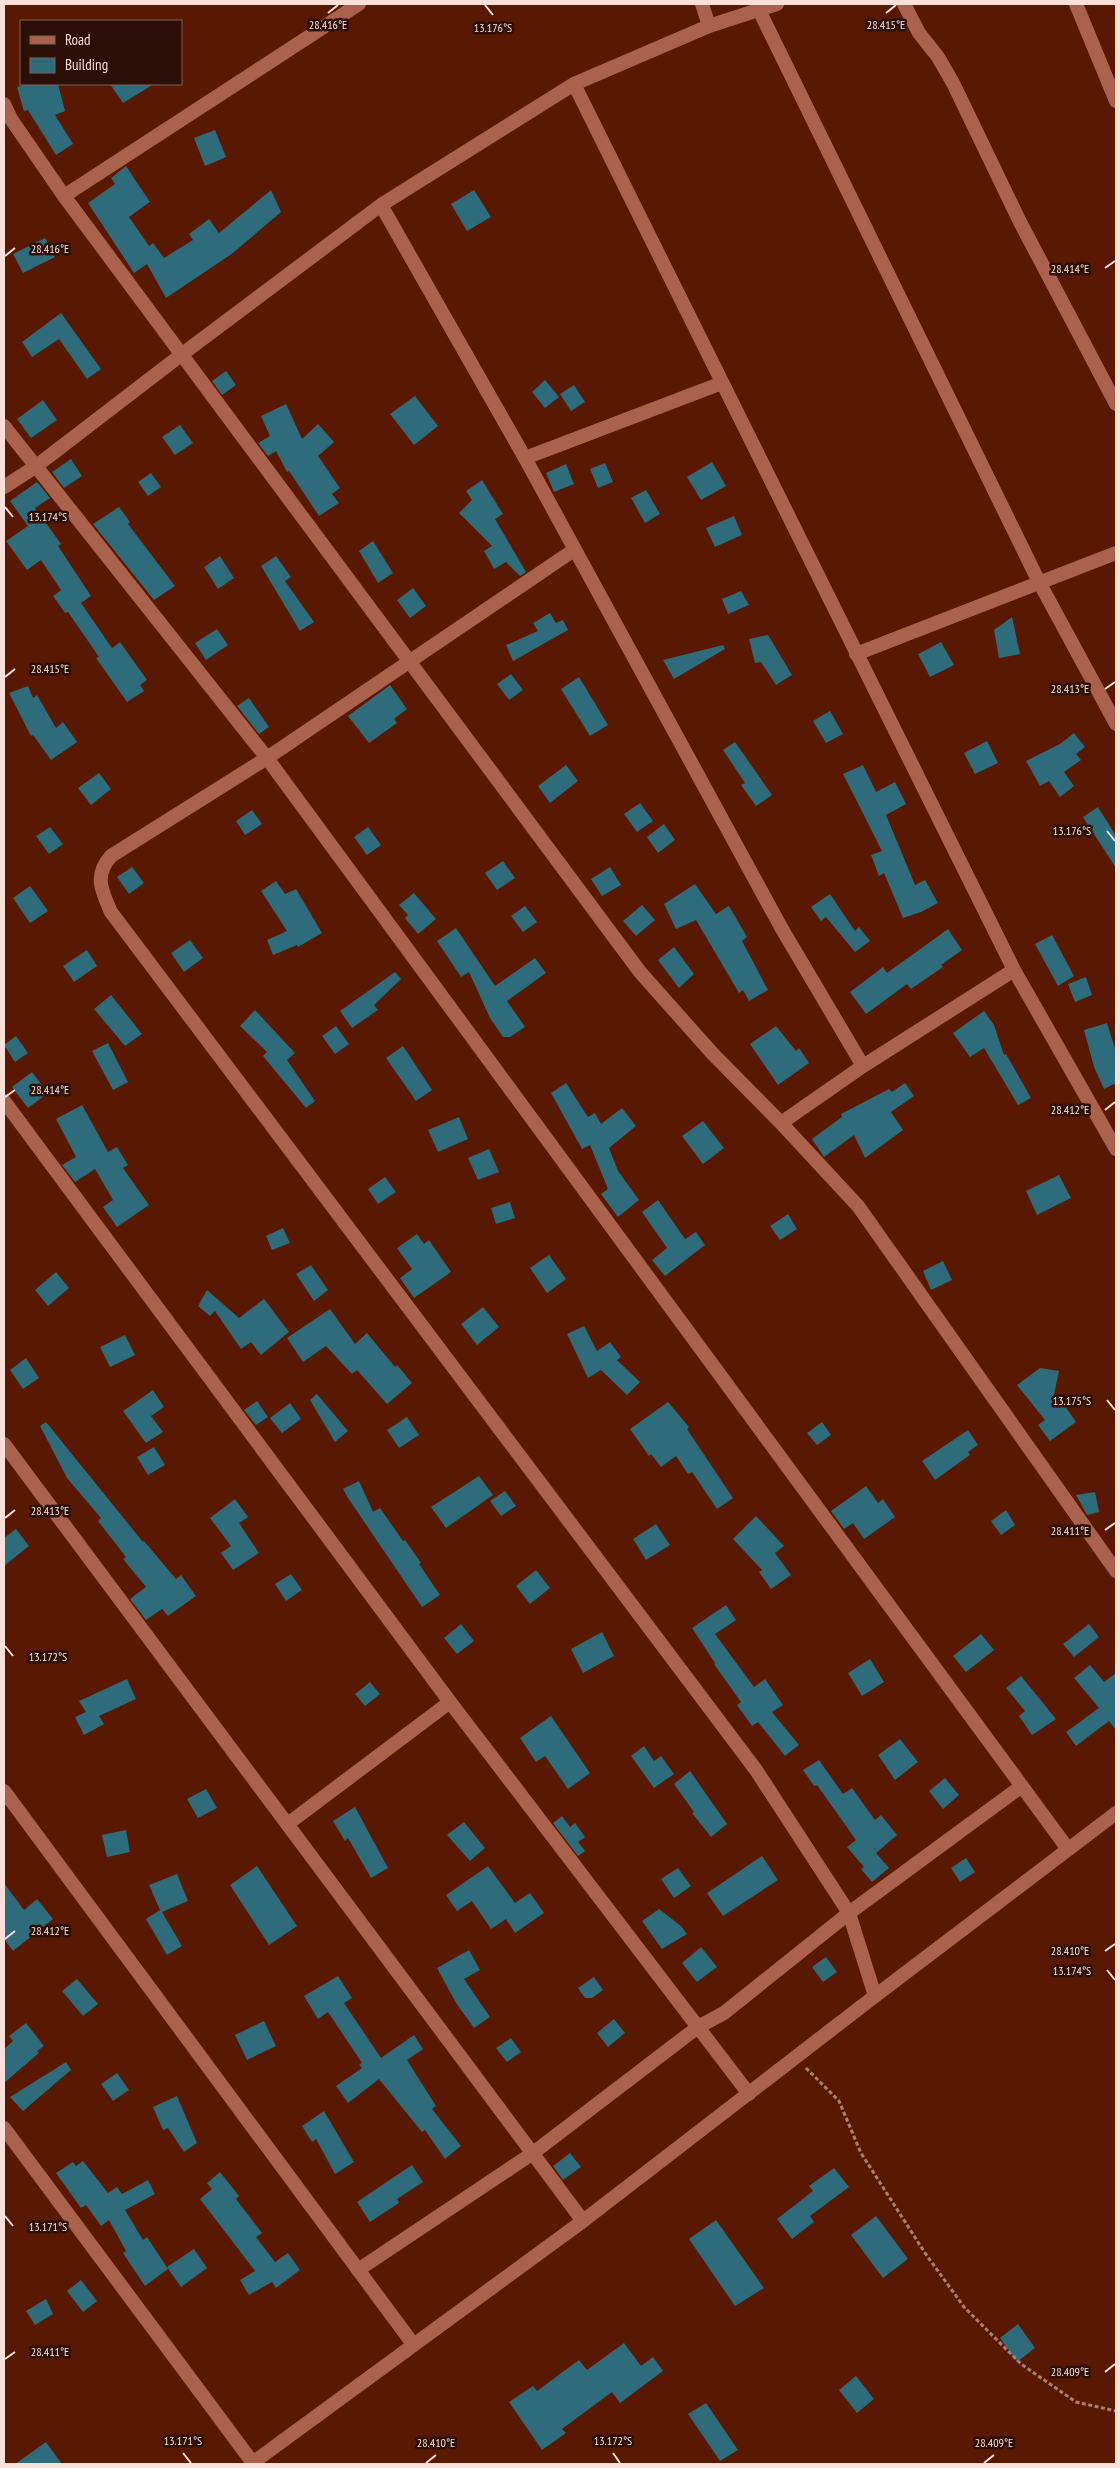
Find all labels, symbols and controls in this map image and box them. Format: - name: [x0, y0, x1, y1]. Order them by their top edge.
- text: 28.416°E: [309, 17, 347, 32]
- text: 28.415°E: [867, 17, 905, 32]
- legend: [20, 20, 182, 85]
- text: 13.176°S: [474, 20, 512, 35]
- text: Road: [65, 30, 91, 49]
- text: Building: [65, 55, 108, 74]
- text: 28.416°E: [31, 241, 69, 256]
- text: 28.414°E: [1051, 261, 1089, 276]
- text: 13.174°S: [29, 509, 67, 524]
- text: 28.415°E: [31, 661, 69, 676]
- text: 28.413°E: [1051, 681, 1089, 696]
- text: 13.176°S: [1053, 823, 1091, 838]
- text: 28.414°E: [31, 1082, 69, 1097]
- text: 28.412°E: [1051, 1102, 1089, 1117]
- text: 13.175°S: [1053, 1393, 1091, 1408]
- text: 28.413°E: [31, 1503, 69, 1518]
- text: 28.411°E: [1051, 1523, 1089, 1538]
- text: 13.172°S: [29, 1649, 67, 1664]
- text: 28.412°E: [31, 1923, 69, 1938]
- text: 28.410°E: [1051, 1943, 1089, 1958]
- text: 13.174°S: [1053, 1963, 1091, 1978]
- text: 13.171°S: [29, 2219, 67, 2234]
- text: 28.411°E: [31, 2344, 69, 2359]
- text: 28.409°E: [1051, 2364, 1089, 2379]
- text: 13.171°S: [164, 2433, 202, 2448]
- text: 13.172°S: [594, 2433, 632, 2448]
- text: 28.410°E: [417, 2435, 455, 2450]
- text: 28.409°E: [975, 2435, 1013, 2450]

